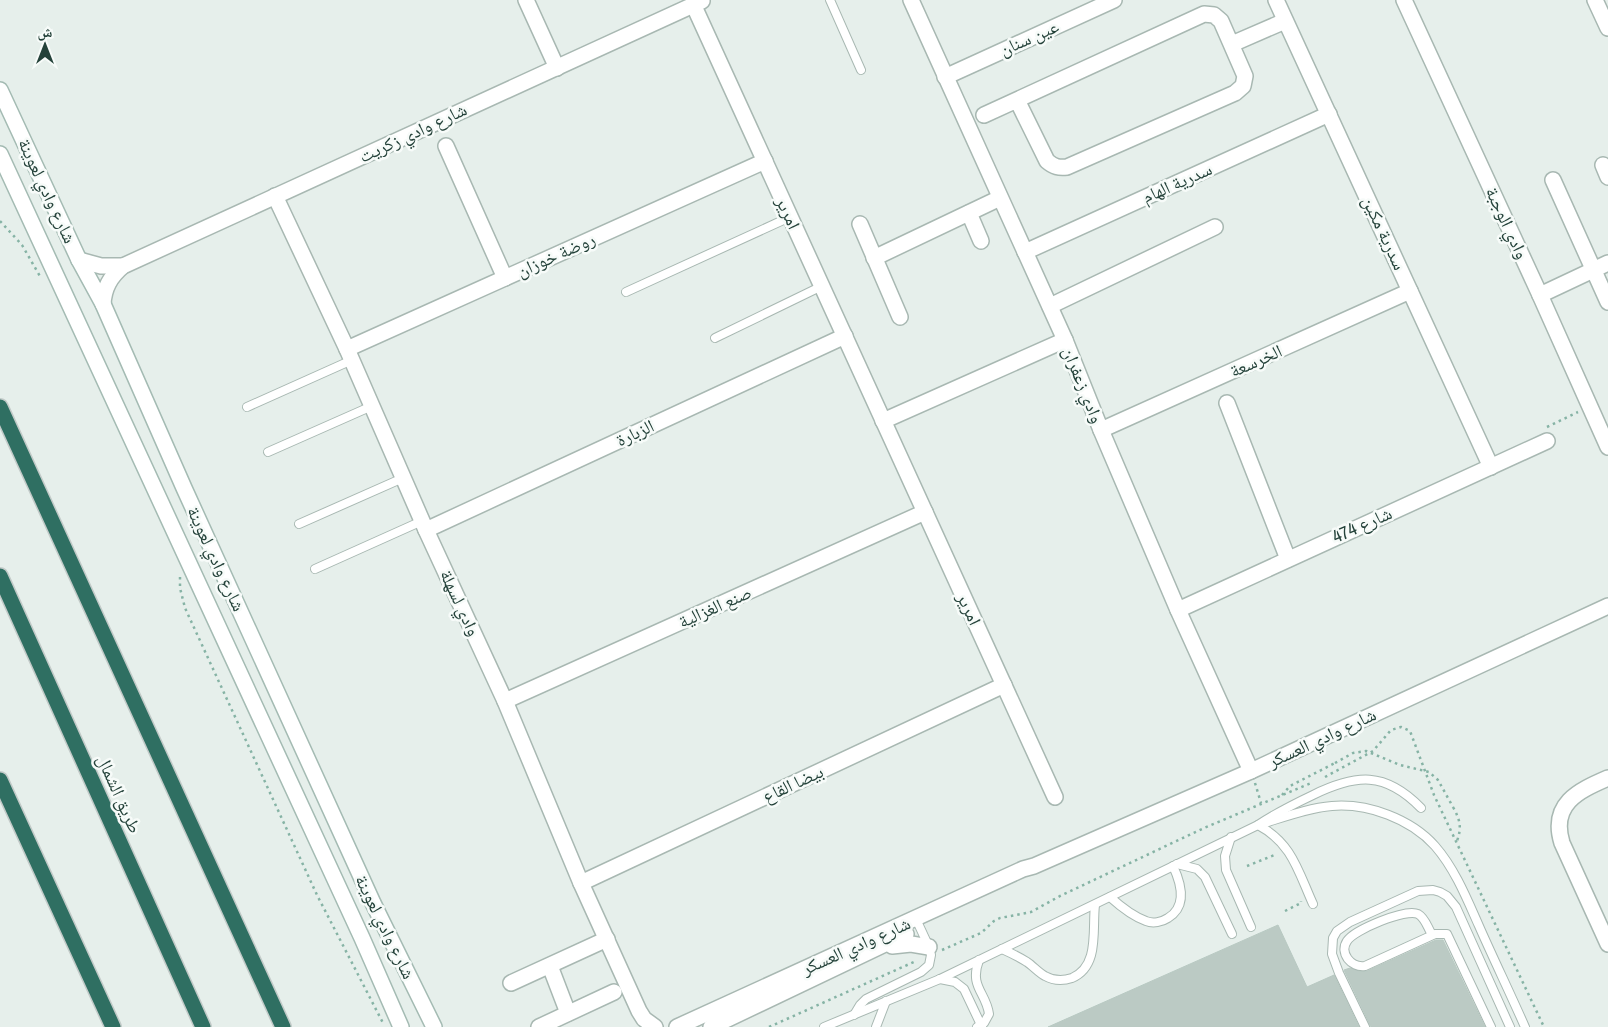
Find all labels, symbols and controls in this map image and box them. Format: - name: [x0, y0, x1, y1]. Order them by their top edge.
- street label: عين سنان: [995, 13, 1062, 62]
- north arrow: [20, 20, 70, 70]
- text: ش: [38, 23, 53, 41]
- street label: شارع وادي زكريت: [355, 97, 472, 171]
- street label: شارع وادي لعوينة: [10, 134, 83, 248]
- street label: سدرية الهام: [1138, 156, 1216, 209]
- street label: وادي الوجبة: [1478, 183, 1535, 264]
- street label: امرير: [770, 192, 807, 233]
- street label: سدرية مكين: [1356, 192, 1413, 274]
- street label: روضة خوزان: [513, 226, 599, 283]
- street label: الخرسعة: [1226, 338, 1286, 383]
- street label: وادي زعفران: [1054, 343, 1110, 428]
- street label: الزبارة: [612, 413, 658, 452]
- street label: شارع 474: [1328, 500, 1396, 549]
- street label: شارع وادي لعوينة: [179, 502, 252, 616]
- street label: وادي لسهلة: [432, 566, 487, 641]
- street label: صنع الغزالية: [674, 579, 755, 634]
- street label: امرير: [951, 588, 988, 629]
- street label: شارع وادي العسكر: [1263, 702, 1381, 776]
- street label: طريق الشمال: [91, 750, 148, 837]
- street label: بيضا القاع: [758, 759, 827, 809]
- street label: شارع وادي لعوينة: [347, 871, 421, 984]
- street label: شارع وادي العسكر: [796, 910, 915, 983]

